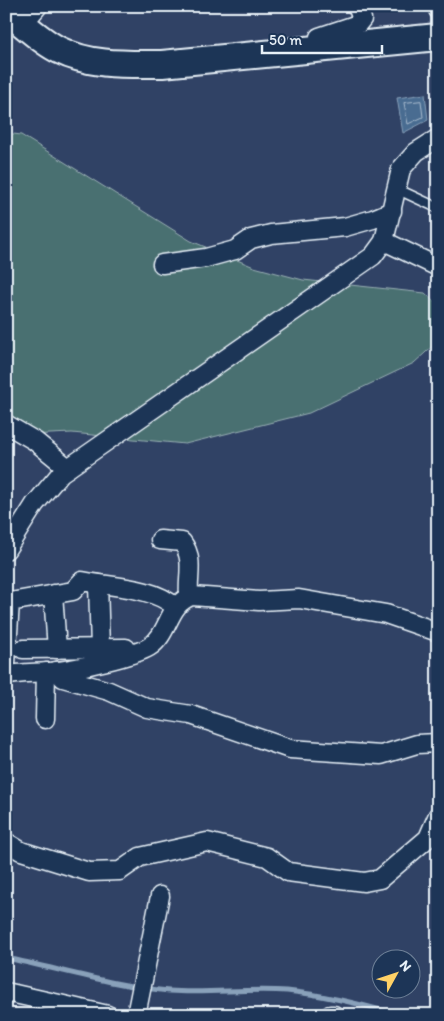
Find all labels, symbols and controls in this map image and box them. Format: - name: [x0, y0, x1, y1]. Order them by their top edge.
- scale bar: [262, 22, 382, 54]
- text: 50 m: [269, 31, 302, 49]
- north arrow: [372, 948, 422, 998]
- text: N: [396, 957, 415, 975]

